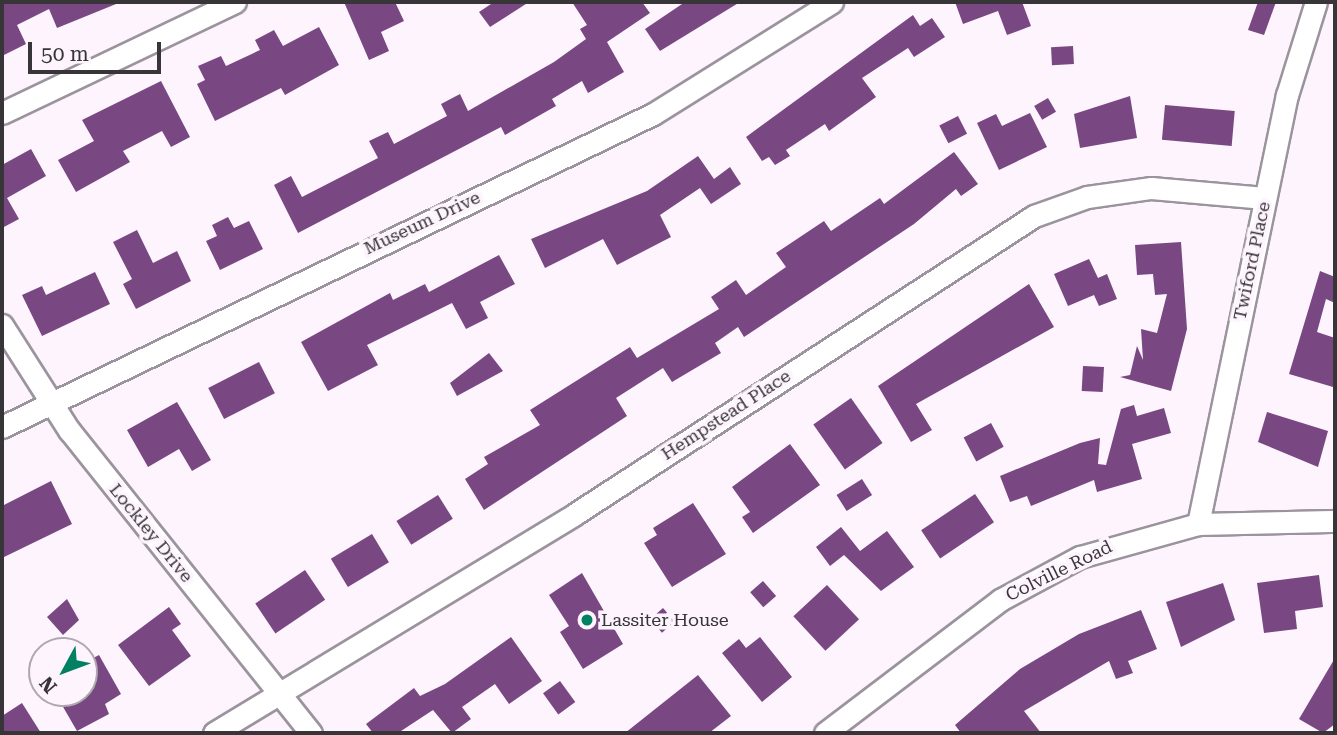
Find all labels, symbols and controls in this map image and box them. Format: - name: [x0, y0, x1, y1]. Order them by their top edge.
- scale bar: [32, 28, 164, 72]
- text: 50 m: [41, 42, 89, 66]
- street label: Museum Drive: [360, 187, 484, 259]
- street label: Twiford Place: [1229, 200, 1275, 322]
- street label: Hempstead Place: [657, 365, 795, 465]
- street label: Lockley Drive: [105, 479, 197, 587]
- street label: Colville Road: [1002, 536, 1116, 606]
- place label: Lassiter House: [601, 609, 729, 631]
- marker: Lassiter House: [579, 612, 595, 628]
- north arrow: [28, 637, 98, 707]
- text: N: [35, 672, 62, 698]

